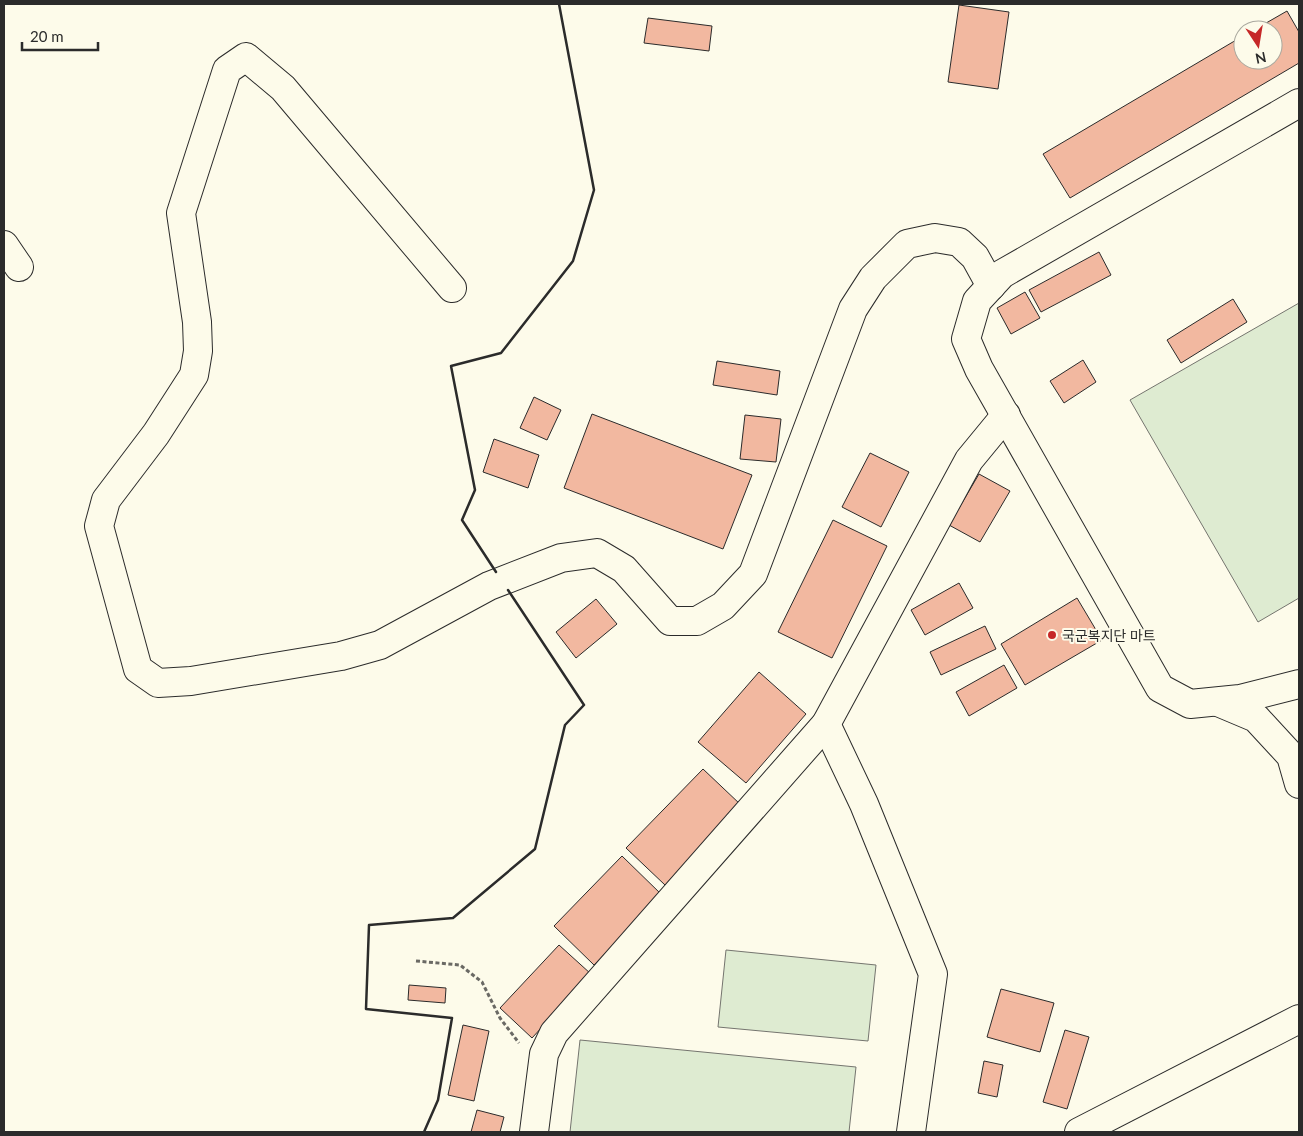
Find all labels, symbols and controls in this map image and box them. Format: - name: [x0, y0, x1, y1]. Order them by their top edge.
- scale bar: [22, 20, 99, 52]
- north arrow: [1233, 20, 1283, 70]
- text: 20 m: [30, 27, 64, 45]
- text: N: [1254, 49, 1268, 68]
- place label: 국군복지단 마트: [1062, 627, 1156, 644]
- marker: 국군복지단 마트: [1046, 629, 1058, 641]

